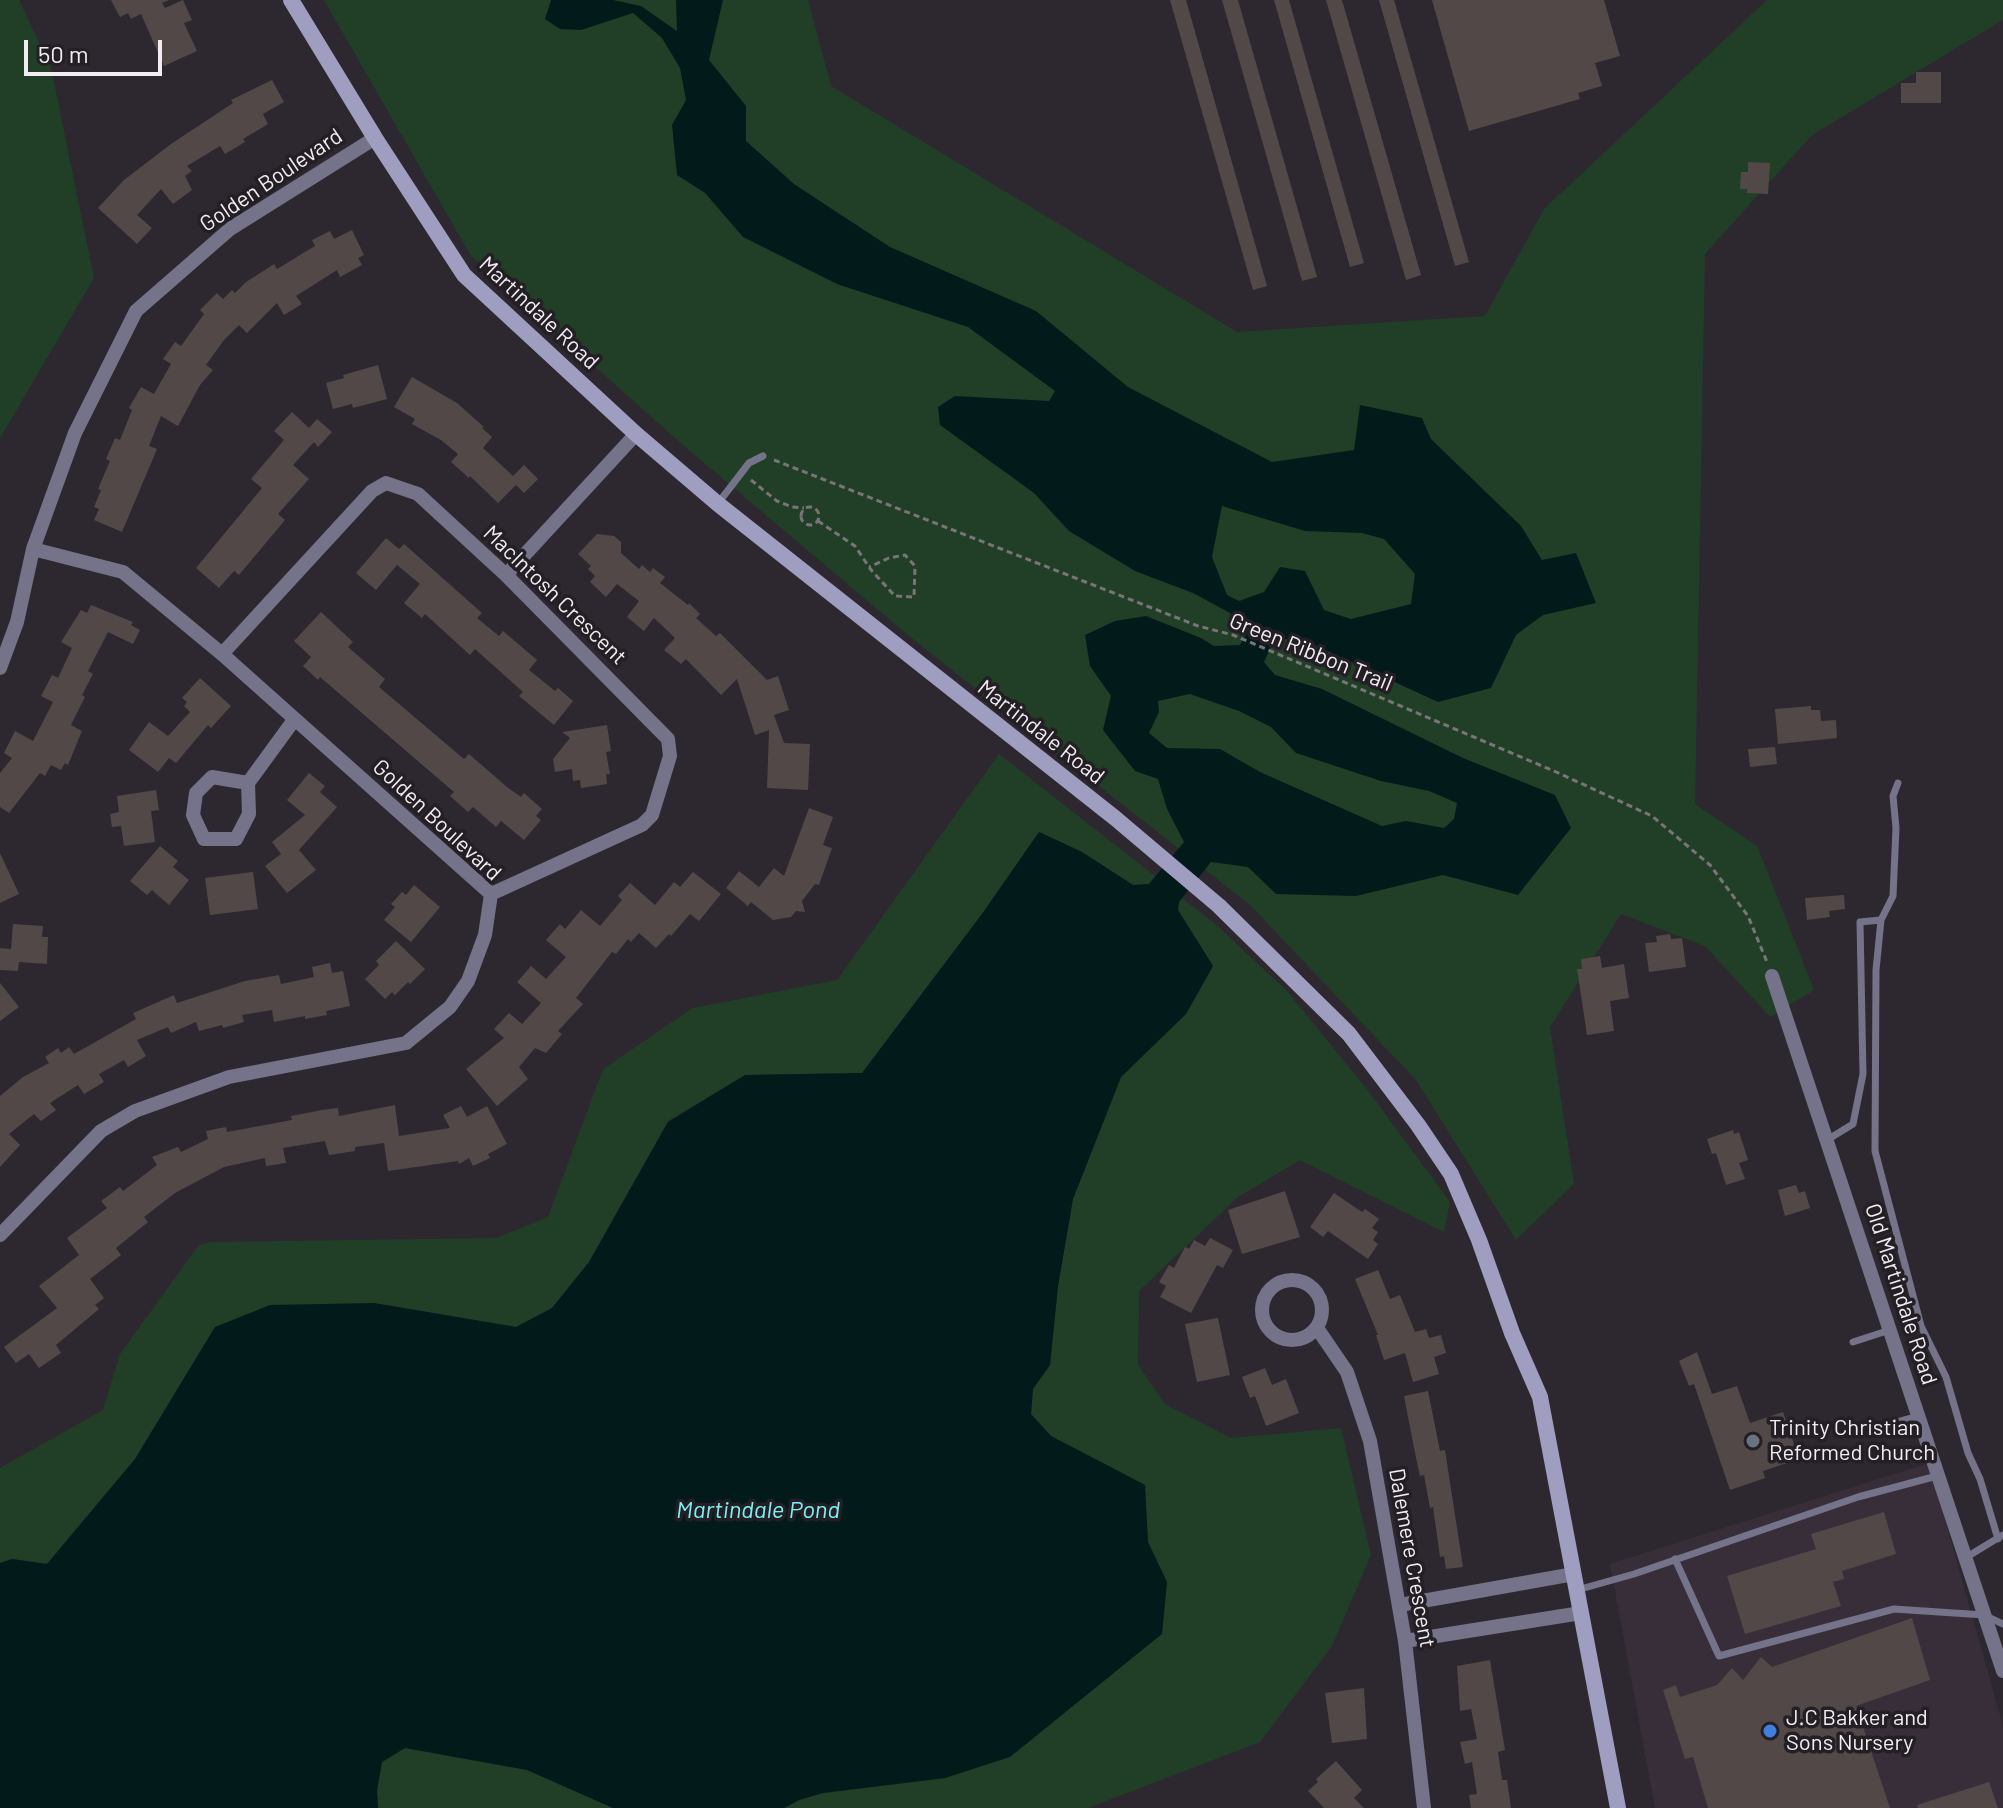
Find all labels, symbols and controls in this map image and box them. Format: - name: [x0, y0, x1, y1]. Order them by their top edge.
- scale bar: [28, 24, 166, 74]
- text: 50 m: [38, 39, 89, 68]
- street label: Golden Boulevard: [195, 123, 347, 237]
- street label: Martindale Road: [474, 251, 604, 375]
- street label: MacIntosh Crescent: [478, 520, 632, 670]
- street label: Green Ribbon Trail: [1226, 607, 1396, 697]
- street label: Martindale Road: [972, 674, 1110, 790]
- street label: Golden Boulevard: [367, 754, 507, 886]
- street label: Old Martindale Road: [1859, 1200, 1943, 1388]
- place label: Trinity Christian Reformed Church: [1769, 1415, 1935, 1466]
- marker: Trinity Christian Reformed Church: [1744, 1432, 1762, 1450]
- street label: Dalemere Crescent: [1383, 1466, 1441, 1650]
- water label: Martindale Pond: [676, 1496, 840, 1524]
- place label: J.C Bakker and Sons Nursery: [1786, 1705, 1928, 1756]
- marker: J.C Bakker and Sons Nursery: [1761, 1722, 1779, 1740]

